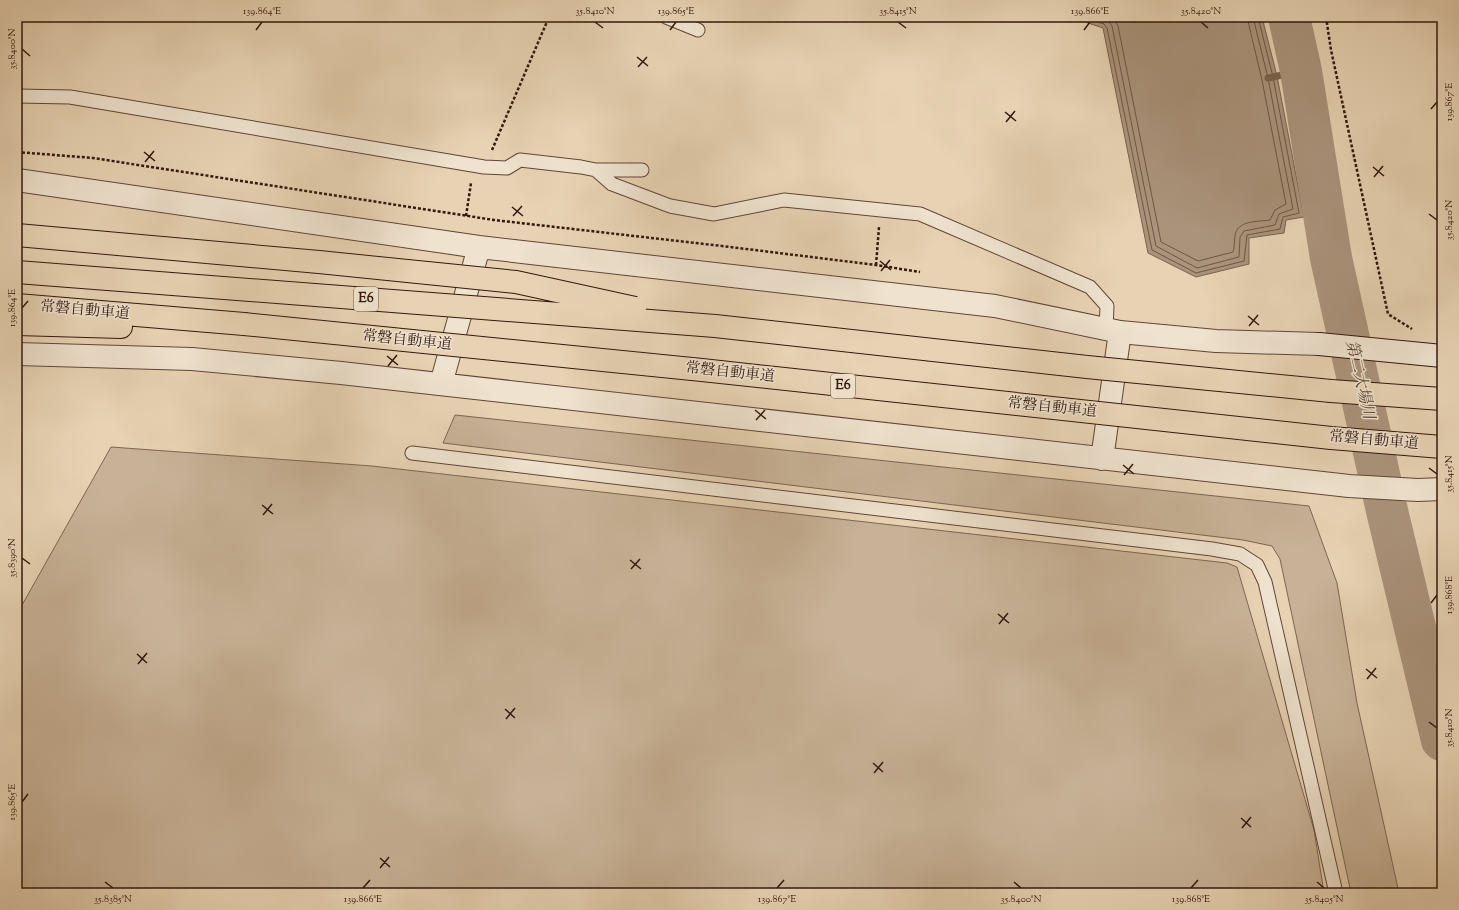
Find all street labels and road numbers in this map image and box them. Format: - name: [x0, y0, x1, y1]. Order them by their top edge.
- road number: E6: [354, 287, 378, 311]
- street label: 常磐自動車道: [39, 297, 131, 325]
- street label: 常磐自動車道: [361, 326, 453, 356]
- street label: 常磐自動車道: [684, 358, 776, 388]
- road number: E6: [831, 374, 855, 398]
- street label: 常磐自動車道: [1006, 393, 1098, 423]
- street label: 常磐自動車道: [1328, 427, 1420, 455]

